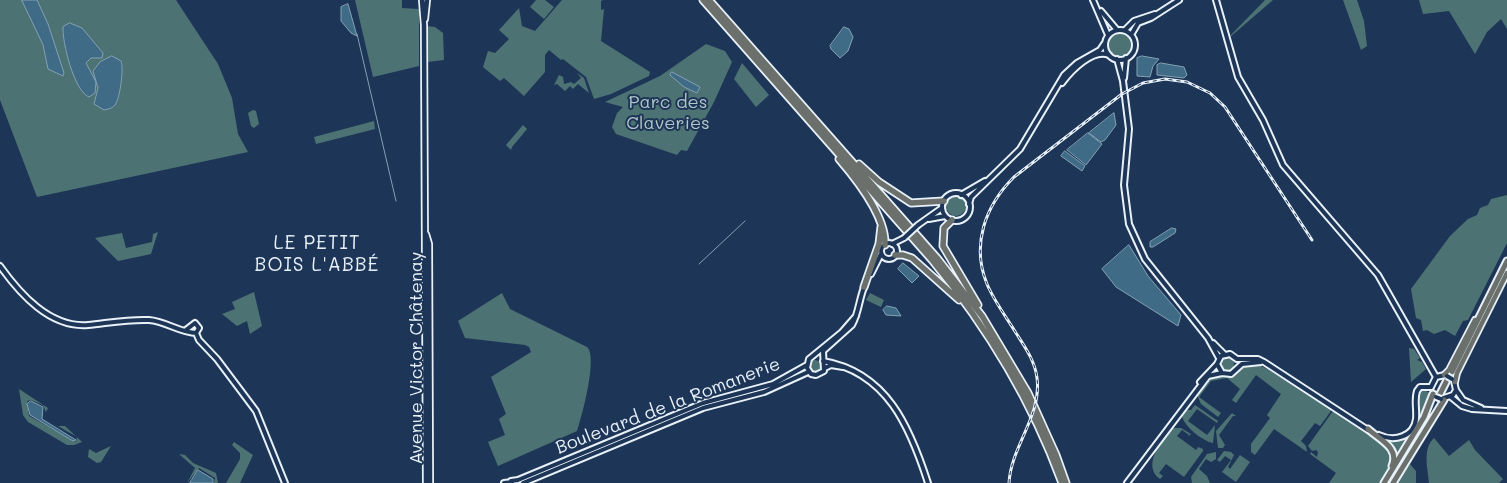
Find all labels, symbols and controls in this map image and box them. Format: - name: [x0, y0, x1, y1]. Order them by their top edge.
- park label: Parc des Claveries: [626, 91, 710, 134]
- district label: LE PETIT BOIS L'ABBÉ: [253, 232, 381, 276]
- street label: Avenue Victor Châtenay: [405, 252, 427, 464]
- street label: Boulevard de la Romanerie: [553, 353, 783, 459]

